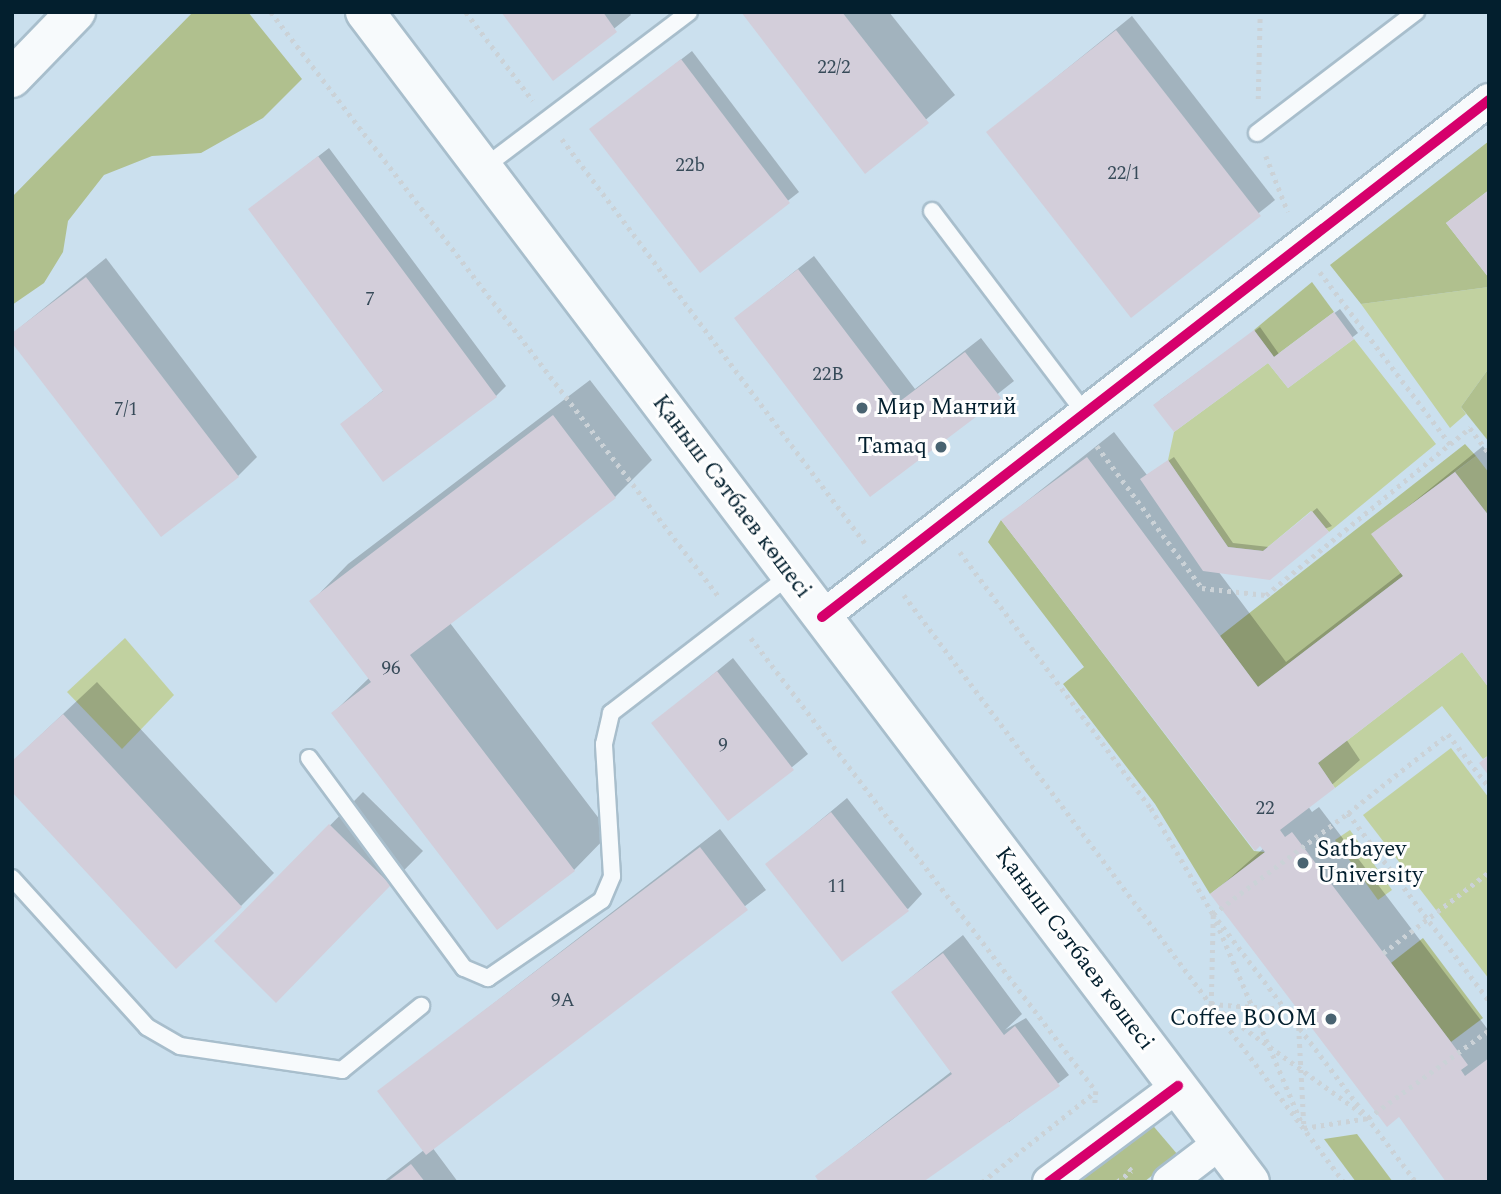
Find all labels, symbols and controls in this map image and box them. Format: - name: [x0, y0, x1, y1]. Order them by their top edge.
- house number: 22/2: [817, 57, 851, 79]
- house number: 22b: [675, 155, 705, 177]
- house number: 22/1: [1107, 163, 1141, 185]
- house number: 7: [365, 289, 375, 311]
- house number: 22В: [812, 364, 844, 386]
- street label: Қаныш Сәтбаев көшесі: [646, 390, 816, 604]
- place label: Мир Мантий: [876, 394, 1017, 422]
- house number: 7/1: [114, 399, 138, 421]
- marker: Мир Мантий: [854, 400, 870, 416]
- place label: Tamaq: [857, 433, 927, 461]
- marker: Tamaq: [933, 439, 949, 455]
- house number: 96: [382, 658, 400, 680]
- house number: 9: [718, 735, 728, 757]
- house number: 22: [1256, 798, 1274, 820]
- place label: Satbayev University: [1317, 836, 1423, 890]
- street label: Қаныш Сәтбаев көшесі: [989, 842, 1159, 1056]
- marker: Satbayev University: [1295, 855, 1311, 871]
- house number: 11: [828, 876, 846, 898]
- house number: 9А: [551, 990, 575, 1012]
- place label: Coffee BOOM: [1170, 1005, 1317, 1033]
- marker: Coffee BOOM: [1323, 1011, 1339, 1027]

